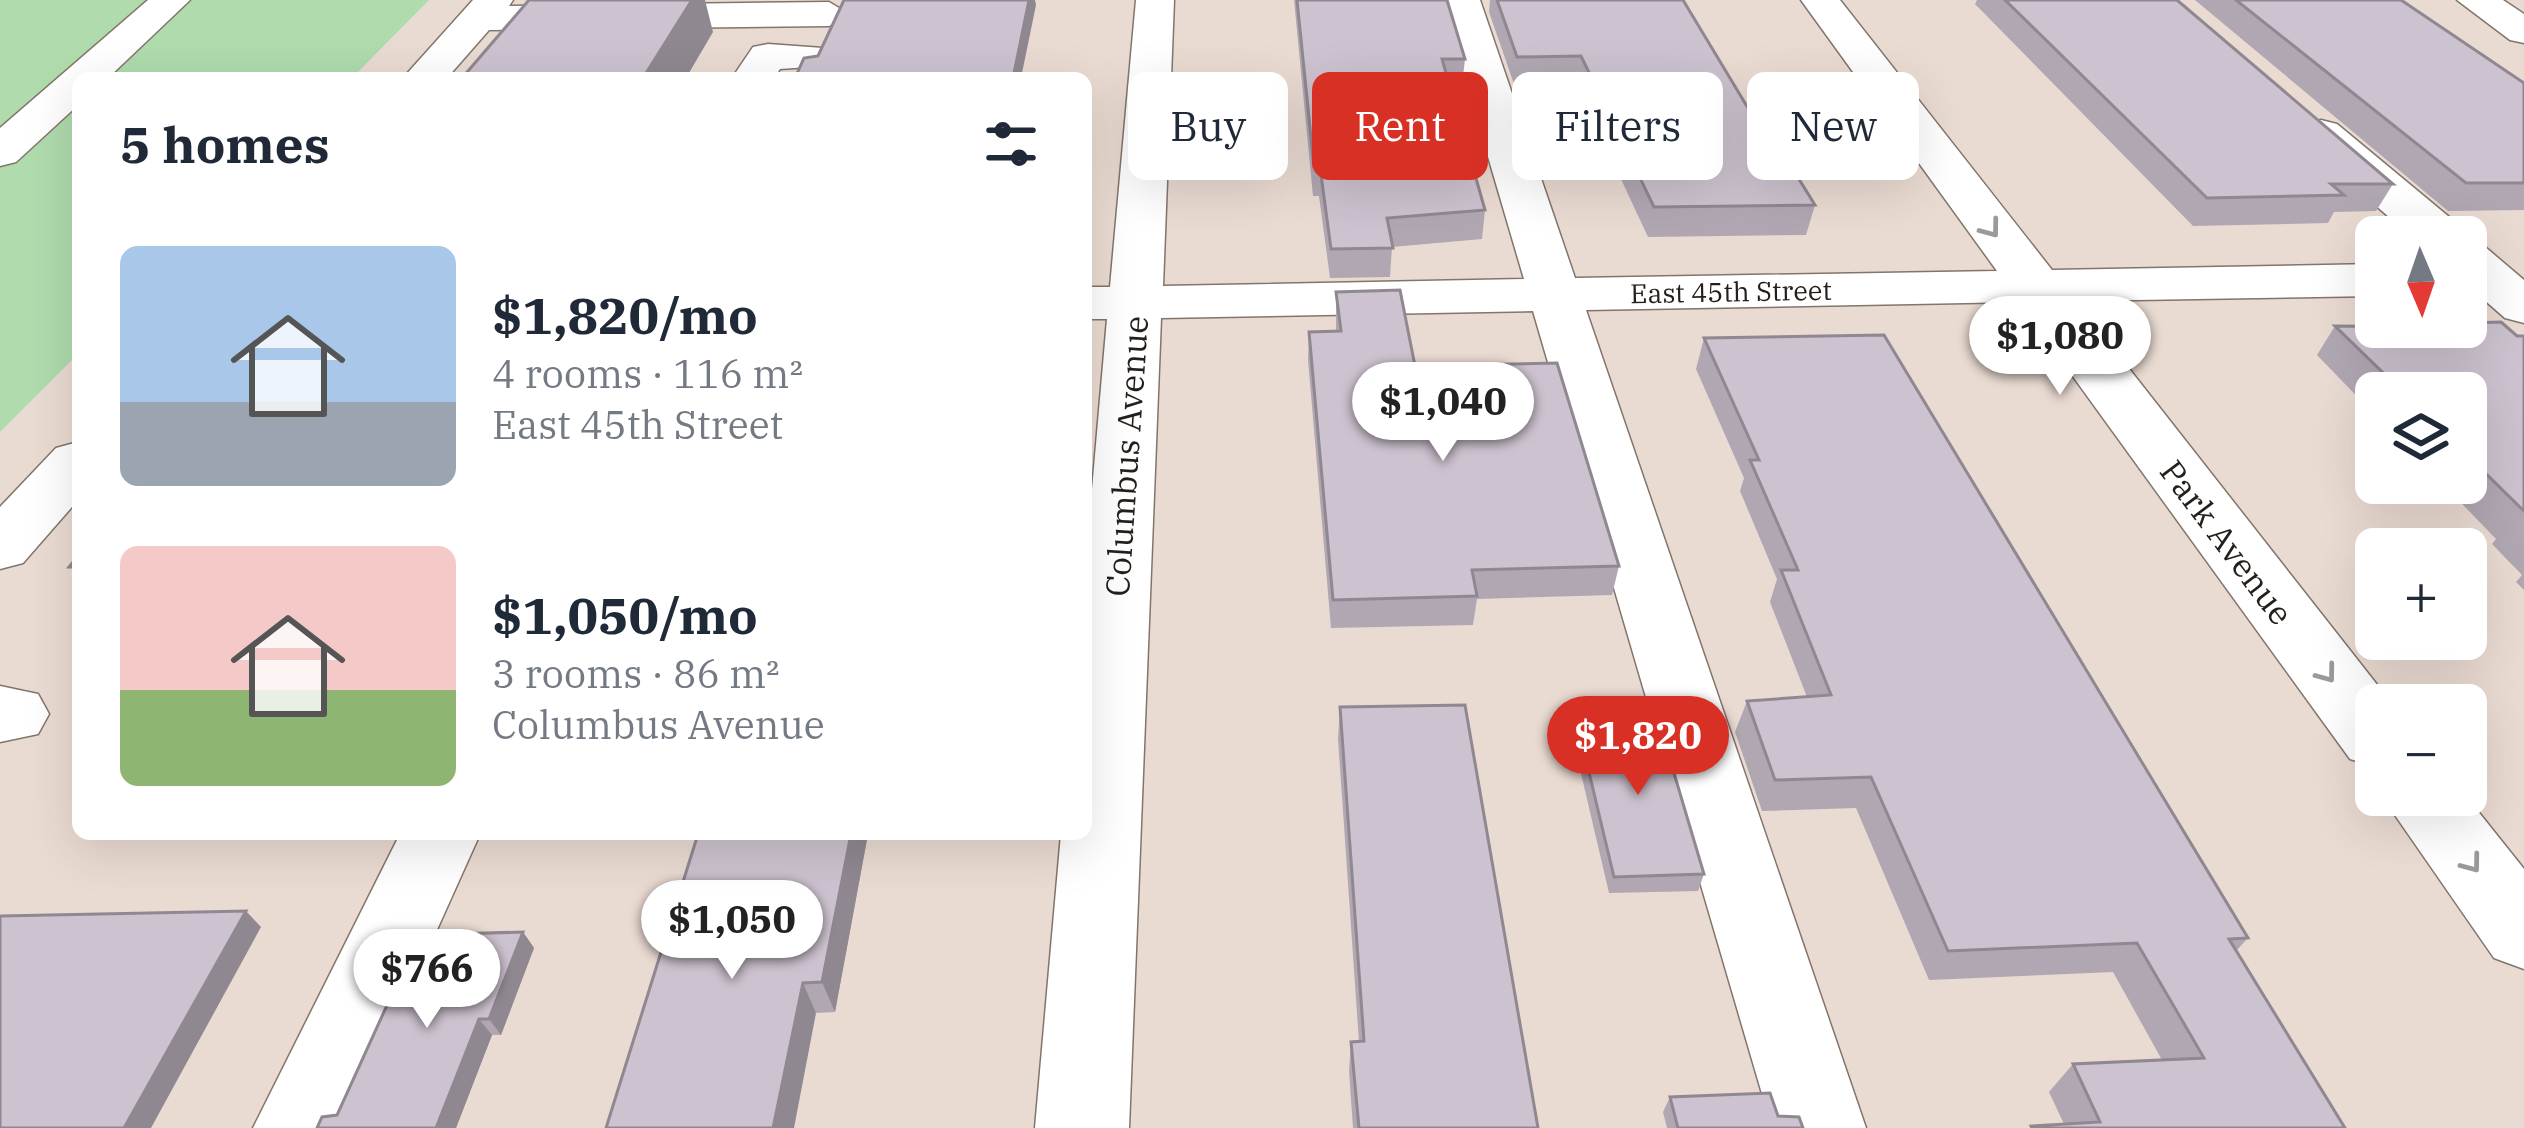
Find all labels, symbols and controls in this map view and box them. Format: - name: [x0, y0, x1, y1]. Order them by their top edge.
- chip: Buy: [1128, 72, 1288, 180]
- chip: Rent: [1312, 72, 1488, 180]
- chip: Filters: [1512, 72, 1723, 180]
- chip: New: [1747, 72, 1919, 180]
- text: 5 homes: [120, 111, 330, 177]
- icon: filters: [978, 111, 1044, 177]
- one-way arrow: [1976, 216, 1998, 237]
- north arrow: [2355, 216, 2487, 348]
- map controls: [2355, 216, 2487, 816]
- street label: East 45th Street: [1630, 272, 1832, 310]
- text: $1,820/mo: [492, 282, 758, 348]
- icon: home: [216, 294, 360, 438]
- pin: $1,080: [1962, 296, 2158, 398]
- text: $1,080: [1996, 309, 2124, 360]
- street label: Columbus Avenue: [1095, 314, 1157, 598]
- text: 4 rooms · 116 m²: [492, 348, 803, 399]
- pin: $1,040: [1345, 362, 1541, 464]
- button: layers: [2355, 372, 2487, 504]
- text: $1,040: [1379, 375, 1507, 426]
- text: East 45th Street: [492, 399, 783, 450]
- street label: Park Avenue: [2151, 451, 2303, 633]
- button: +: [2355, 528, 2487, 660]
- text: $1,050/mo: [492, 582, 758, 648]
- icon: home: [216, 594, 360, 738]
- text: 3 rooms · 86 m²: [492, 648, 780, 699]
- one-way arrow: [2313, 660, 2335, 682]
- button: −: [2355, 684, 2487, 816]
- pin: $1,820: [1540, 696, 1736, 798]
- text: Columbus Avenue: [492, 699, 825, 750]
- text: $1,820: [1574, 709, 1702, 760]
- one-way arrow: [2458, 850, 2479, 872]
- pin: $1,050: [634, 880, 830, 982]
- text: $1,050: [668, 893, 796, 944]
- pin: $766: [356, 929, 498, 1031]
- text: $766: [380, 942, 474, 993]

